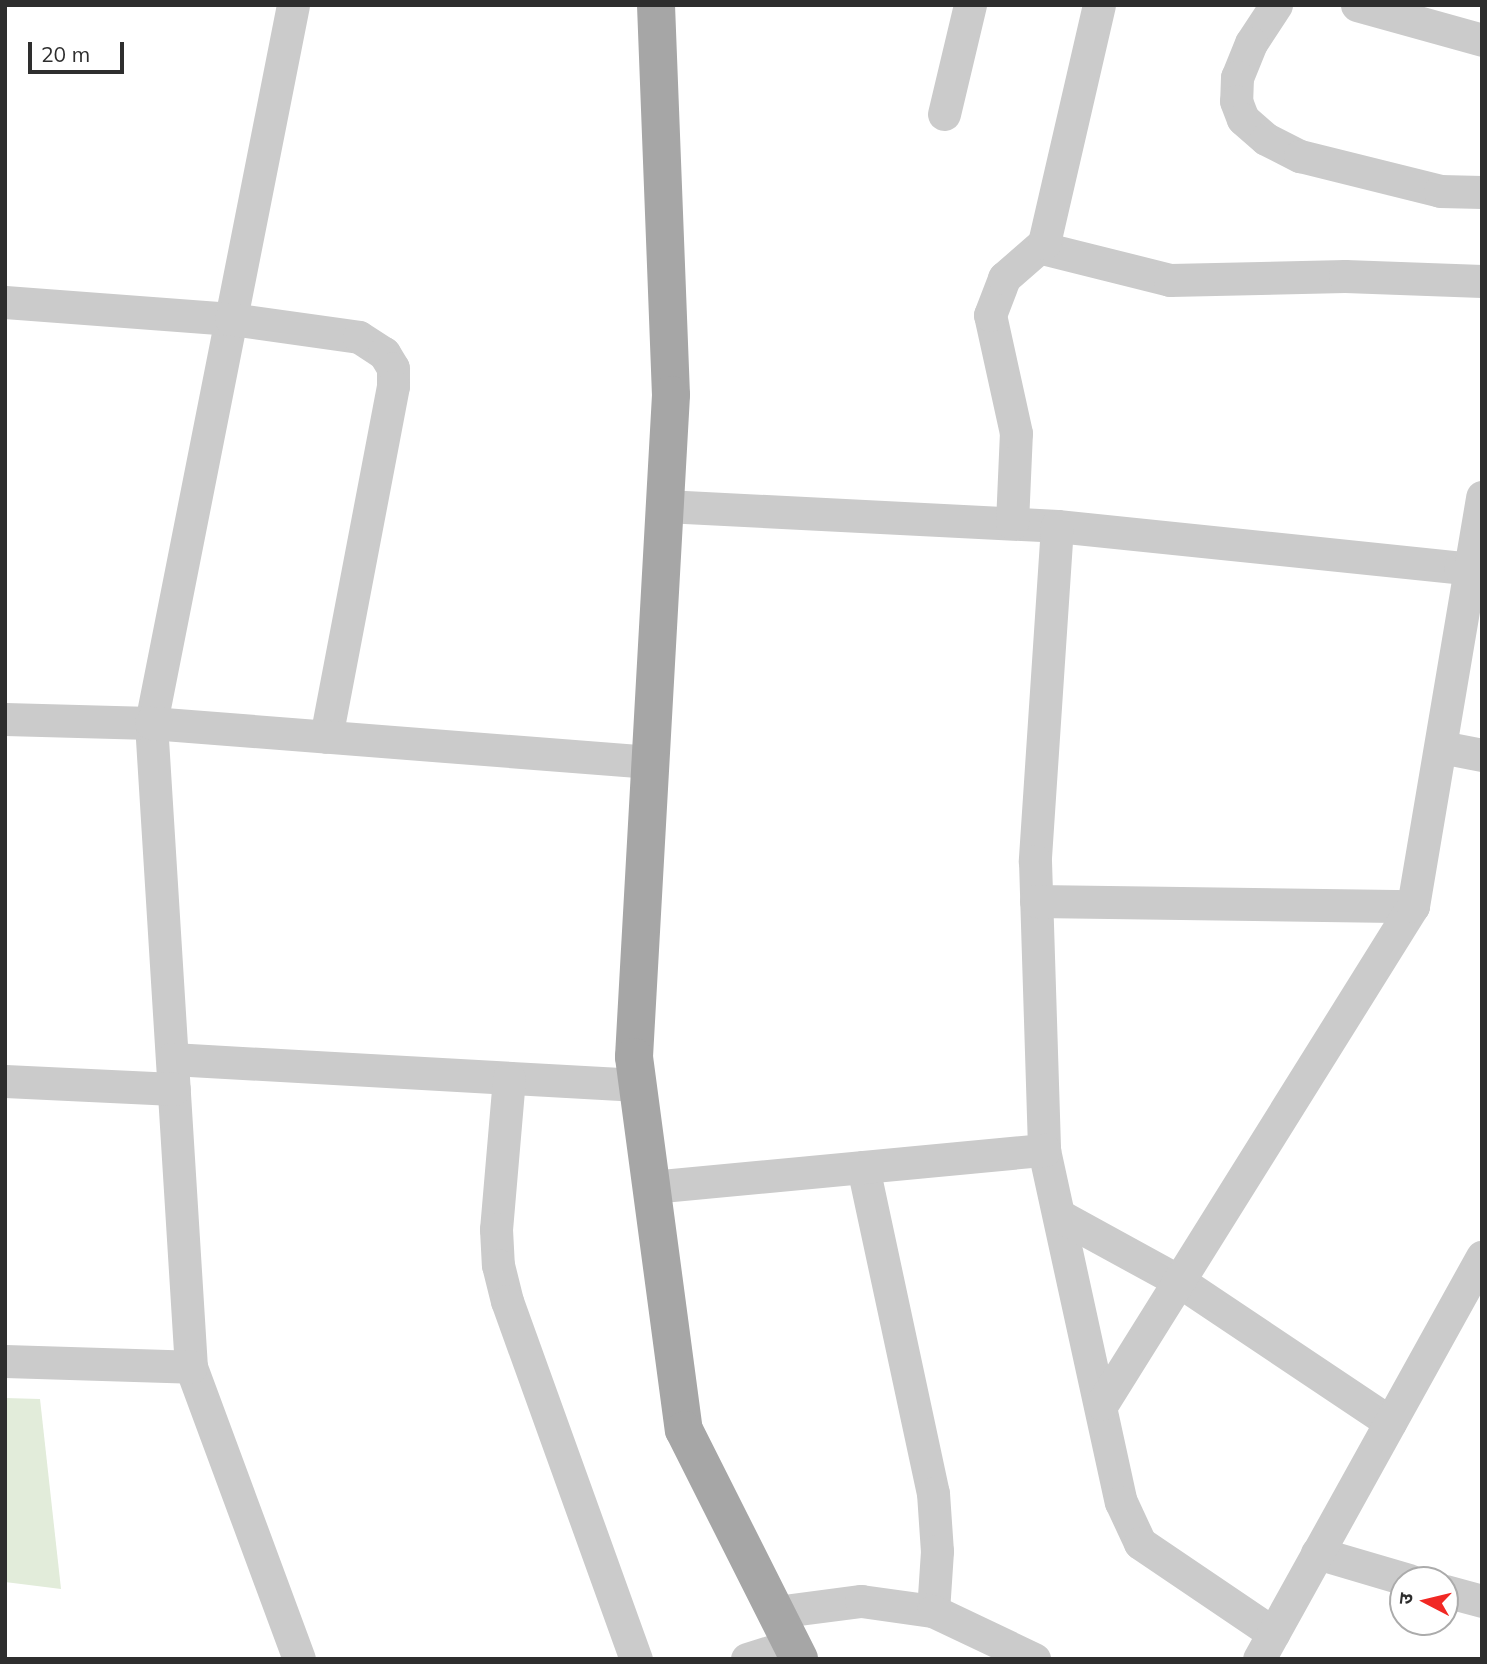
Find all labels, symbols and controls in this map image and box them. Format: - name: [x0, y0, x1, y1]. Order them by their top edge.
- scale bar: [32, 28, 128, 72]
- text: 20 m: [41, 41, 90, 67]
- north arrow: [1389, 1566, 1459, 1636]
- text: उ: [1393, 1592, 1418, 1606]

